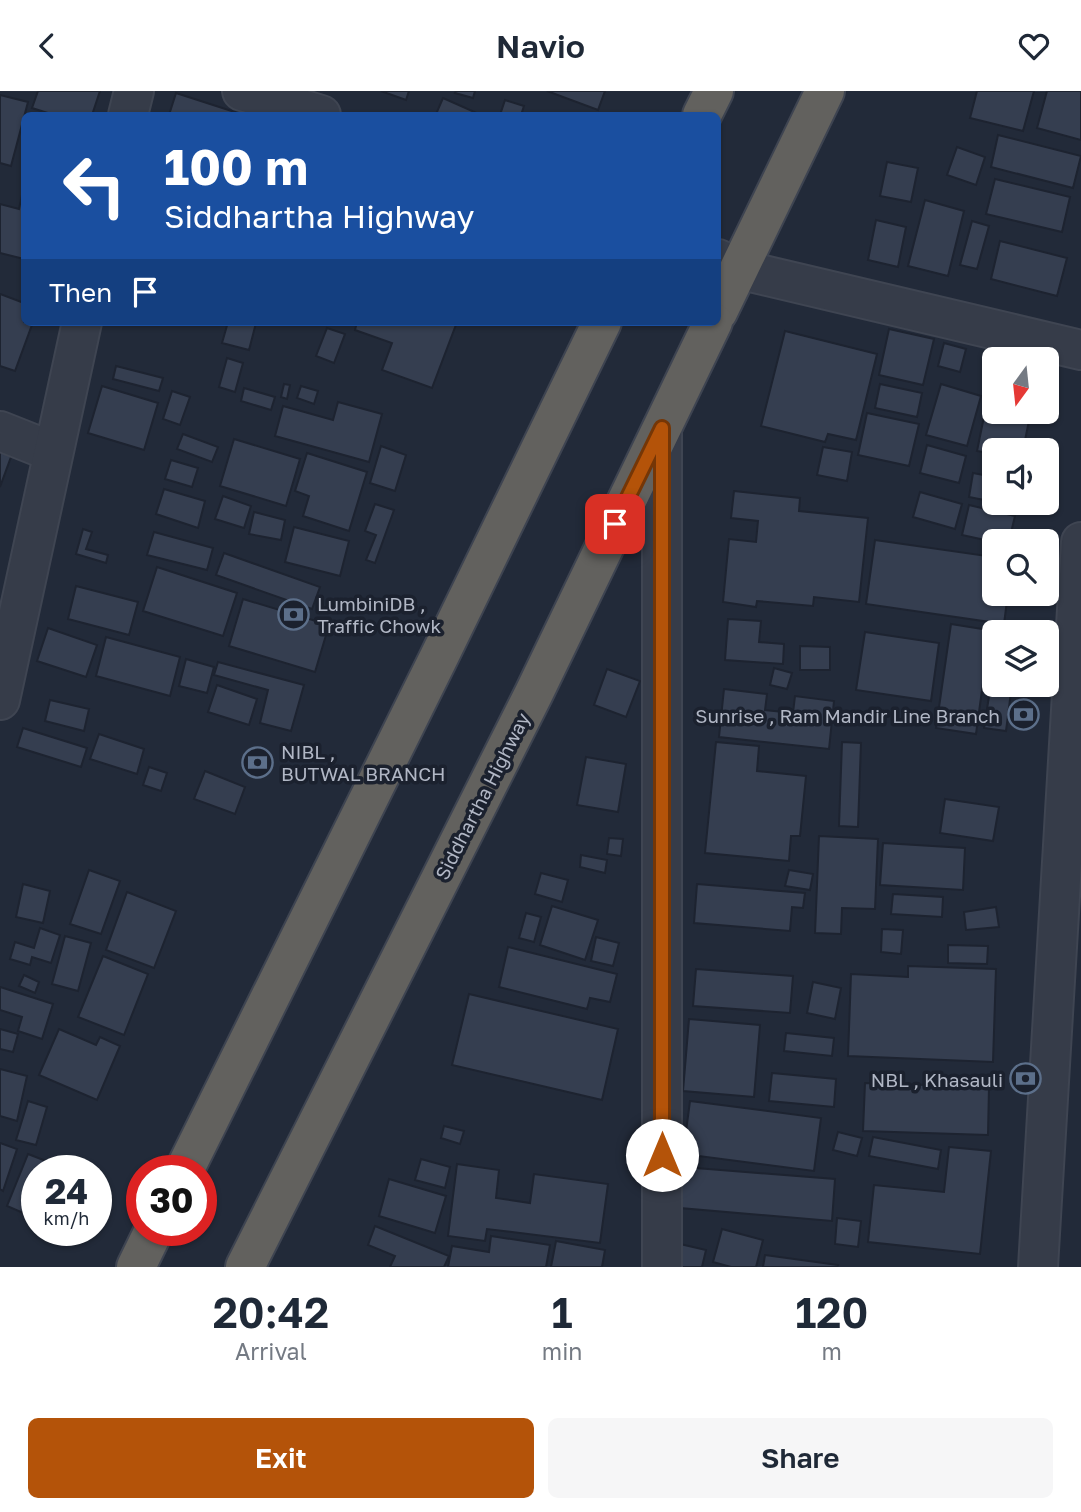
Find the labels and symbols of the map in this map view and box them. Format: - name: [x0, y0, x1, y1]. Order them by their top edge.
- north arrow: [982, 347, 1059, 423]
- pin: [585, 494, 645, 554]
- place label: LumbiniDB , Traffic Chowk: [317, 592, 441, 637]
- bank icon: LumbiniDB , Traffic Chowk: [277, 597, 311, 631]
- bank icon: Sunrise , Ram Mandir Line Branch: [1006, 698, 1040, 732]
- place label: Sunrise , Ram Mandir Line Branch: [695, 704, 1000, 727]
- street label: Siddhartha Highway: [430, 708, 534, 883]
- place label: NIBL , BUTWAL BRANCH: [281, 740, 446, 785]
- bank icon: NIBL , BUTWAL BRANCH: [241, 745, 275, 779]
- bank icon: NBL , Khasauli: [1009, 1062, 1043, 1096]
- place label: NBL , Khasauli: [871, 1068, 1003, 1091]
- position arrow: [625, 1118, 699, 1192]
- speed limit sign: 30: [126, 1155, 217, 1246]

